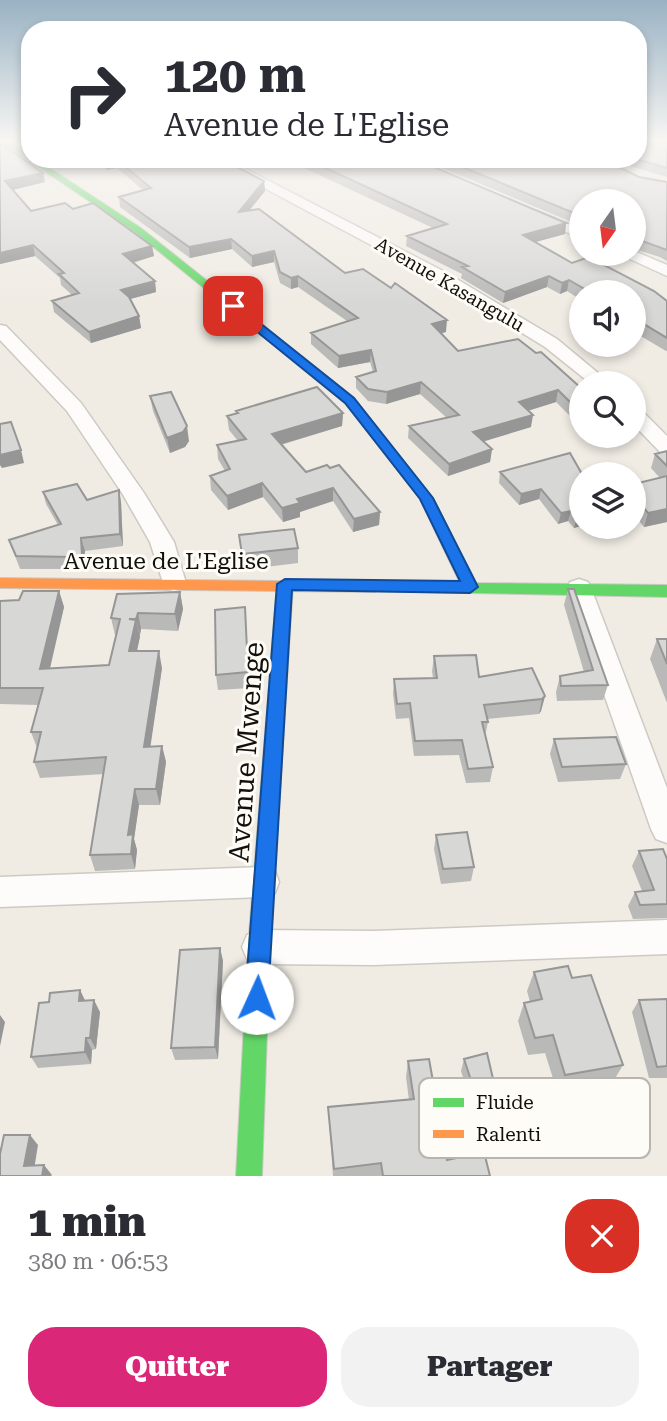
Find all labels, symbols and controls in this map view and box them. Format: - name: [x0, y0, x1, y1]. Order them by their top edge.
- text: 120 m: [164, 47, 306, 104]
- icon: right: [49, 49, 140, 140]
- text: Avenue de L'Eglise: [164, 106, 449, 144]
- north arrow: [569, 189, 646, 266]
- map controls: [569, 189, 646, 539]
- street label: Avenue Kasangulu: [371, 232, 529, 337]
- pin: [203, 276, 263, 336]
- button: sound: [569, 280, 646, 357]
- icon: arrive: [214, 287, 252, 325]
- button: search: [569, 371, 646, 448]
- button: layers: [569, 462, 646, 539]
- street label: Avenue de L'Eglise: [63, 548, 269, 575]
- street label: Avenue Mwenge: [222, 641, 271, 863]
- position arrow: [220, 961, 294, 1035]
- legend: [419, 1078, 650, 1158]
- text: Fluide: [476, 1091, 534, 1114]
- text: Ralenti: [476, 1123, 541, 1146]
- text: 1 min: [28, 1197, 146, 1246]
- button: close: [565, 1199, 639, 1273]
- text: 380 m · 06:53: [28, 1248, 168, 1275]
- button: Quitter: [28, 1327, 327, 1407]
- button: Partager: [341, 1327, 639, 1407]

